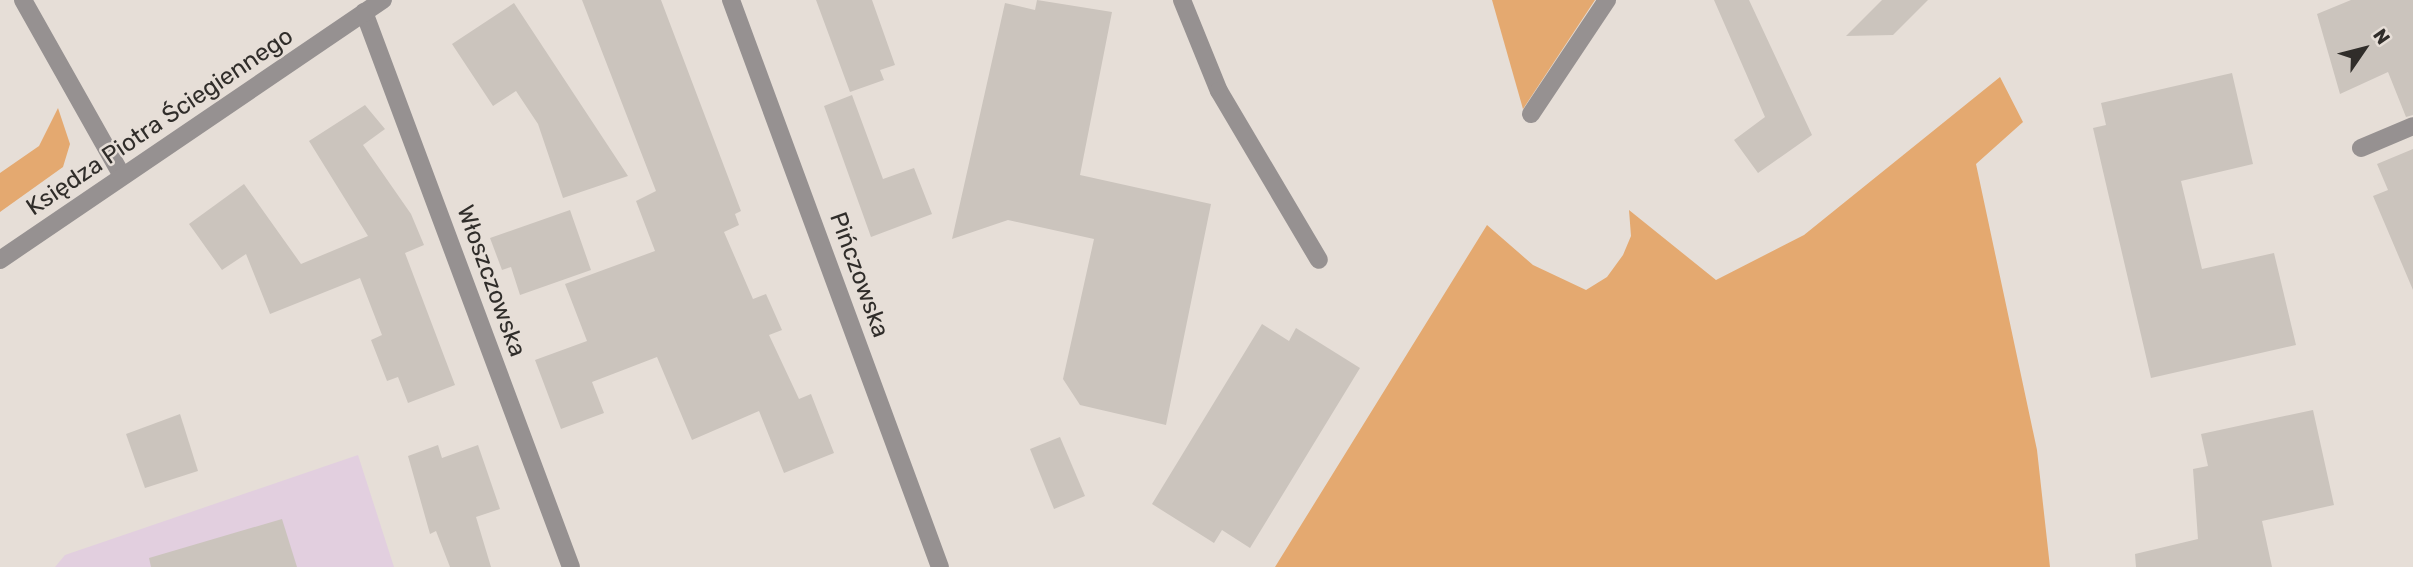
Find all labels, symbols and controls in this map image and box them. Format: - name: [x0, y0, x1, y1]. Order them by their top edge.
- north arrow: [2329, 14, 2399, 84]
- street label: Księdza Piotra Ściegiennego: [21, 22, 299, 222]
- text: N: [2368, 24, 2395, 49]
- street label: Włoszczowska: [450, 201, 532, 361]
- street label: Pińczowska: [823, 208, 895, 342]

